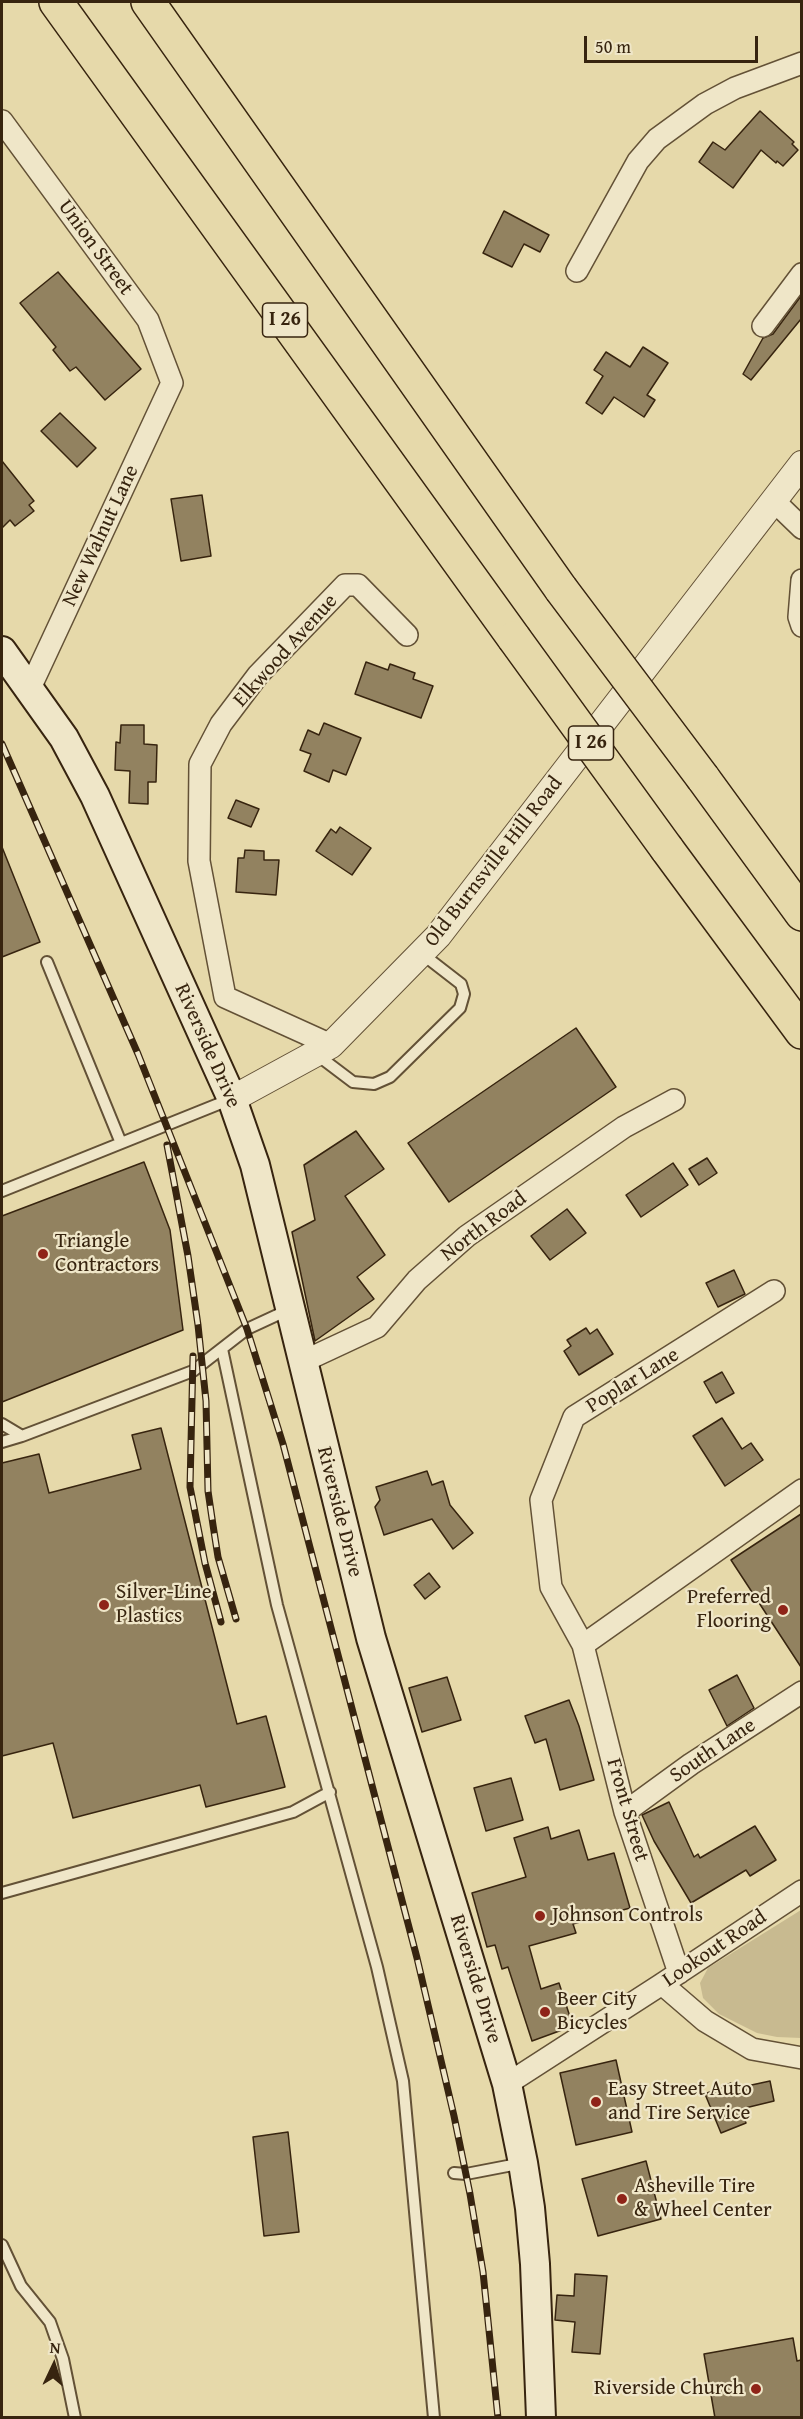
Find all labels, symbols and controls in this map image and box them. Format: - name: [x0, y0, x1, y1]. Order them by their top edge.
- scale bar: [587, 24, 761, 62]
- text: 50 m: [595, 33, 631, 60]
- street label: Union Street: [52, 195, 138, 301]
- road number: I 26: [262, 303, 308, 337]
- street label: New Walnut Lane: [57, 461, 145, 611]
- street label: Elkwood Avenue: [229, 589, 343, 713]
- road number: I 26: [568, 726, 614, 760]
- street label: Old Burnsville Hill Road: [420, 772, 568, 952]
- street label: Riverside Drive: [168, 980, 246, 1112]
- street label: North Road: [436, 1187, 532, 1267]
- place label: Triangle Contractors: [55, 1229, 159, 1279]
- marker: Triangle Contractors: [36, 1247, 50, 1261]
- street label: Poplar Lane: [582, 1343, 684, 1419]
- street label: Riverside Drive: [311, 1444, 367, 1580]
- place label: Silver-Line Plastics: [116, 1580, 211, 1630]
- place label: Preferred Flooring: [687, 1585, 771, 1635]
- marker: Silver-Line Plastics: [97, 1598, 111, 1612]
- marker: Preferred Flooring: [776, 1603, 790, 1617]
- street label: South Lane: [665, 1713, 761, 1789]
- street label: Front Street: [600, 1755, 654, 1865]
- place label: Johnson Controls: [552, 1903, 703, 1929]
- street label: Lookout Road: [658, 1905, 772, 1993]
- marker: Johnson Controls: [533, 1909, 547, 1923]
- street label: Riverside Drive: [443, 1911, 507, 2047]
- place label: Beer City Bicycles: [557, 1987, 637, 2037]
- marker: Beer City Bicycles: [538, 2005, 552, 2019]
- place label: Easy Street Auto and Tire Service: [608, 2077, 752, 2127]
- marker: Easy Street Auto and Tire Service: [589, 2095, 603, 2109]
- place label: Asheville Tire & Wheel Center: [634, 2174, 772, 2224]
- marker: Asheville Tire & Wheel Center: [615, 2192, 629, 2206]
- north arrow: [24, 2335, 84, 2395]
- text: N: [49, 2335, 61, 2359]
- place label: Riverside Church: [594, 2376, 744, 2402]
- marker: Riverside Church: [749, 2382, 763, 2396]

